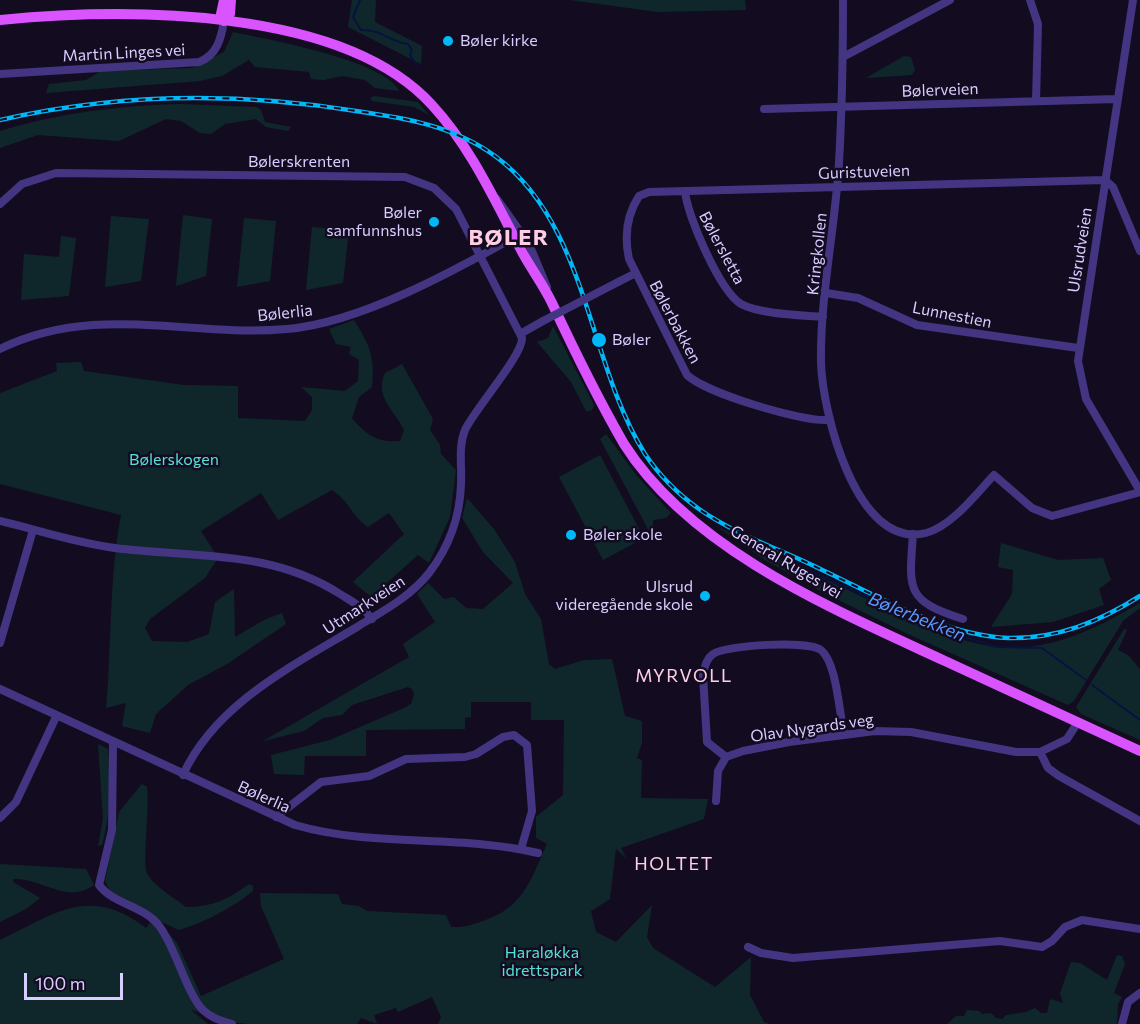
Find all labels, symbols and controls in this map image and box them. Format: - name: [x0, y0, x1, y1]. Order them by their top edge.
- place label: Bøler kirke: [460, 31, 538, 51]
- marker: Bøler kirke: [441, 34, 455, 48]
- street label: Martin Linges vei: [62, 40, 186, 66]
- street label: Bølerveien: [901, 79, 979, 101]
- street label: Bølerskrenten: [248, 152, 350, 172]
- street label: Guristuveien: [818, 161, 910, 183]
- place label: Bøler samfunnshus: [326, 203, 422, 241]
- street label: Ulsrudveien: [1064, 206, 1096, 294]
- street label: Bølersletta: [695, 208, 749, 288]
- street label: Kringkollen: [803, 212, 831, 296]
- marker: Bøler samfunnshus: [427, 215, 441, 229]
- district label: BØLER: [468, 225, 550, 251]
- street label: Bølerbakken: [645, 277, 705, 367]
- street label: Lunnestien: [911, 298, 993, 332]
- street label: Bølerlia: [256, 301, 314, 325]
- place label: Bøler: [612, 330, 651, 350]
- marker: Bøler: [590, 331, 608, 349]
- park label: Bølerskogen: [129, 450, 219, 470]
- street label: General Ruges vei: [727, 521, 845, 603]
- place label: Bøler skole: [583, 525, 662, 545]
- marker: Bøler skole: [564, 528, 578, 542]
- street label: Utmarkveien: [319, 571, 409, 639]
- place label: Ulsrud videregående skole: [556, 577, 693, 615]
- water label: Bølerbekken: [865, 588, 969, 646]
- marker: Ulsrud videregående skole: [698, 589, 712, 603]
- district label: MYRVOLL: [635, 665, 733, 687]
- street label: Olav Nygards veg: [749, 710, 875, 746]
- street label: Bølerlia: [235, 777, 293, 817]
- district label: HOLTET: [634, 853, 714, 875]
- park label: Haraløkka idrettspark: [501, 943, 583, 981]
- scale bar: [27, 961, 126, 999]
- text: 100 m: [35, 972, 85, 994]

